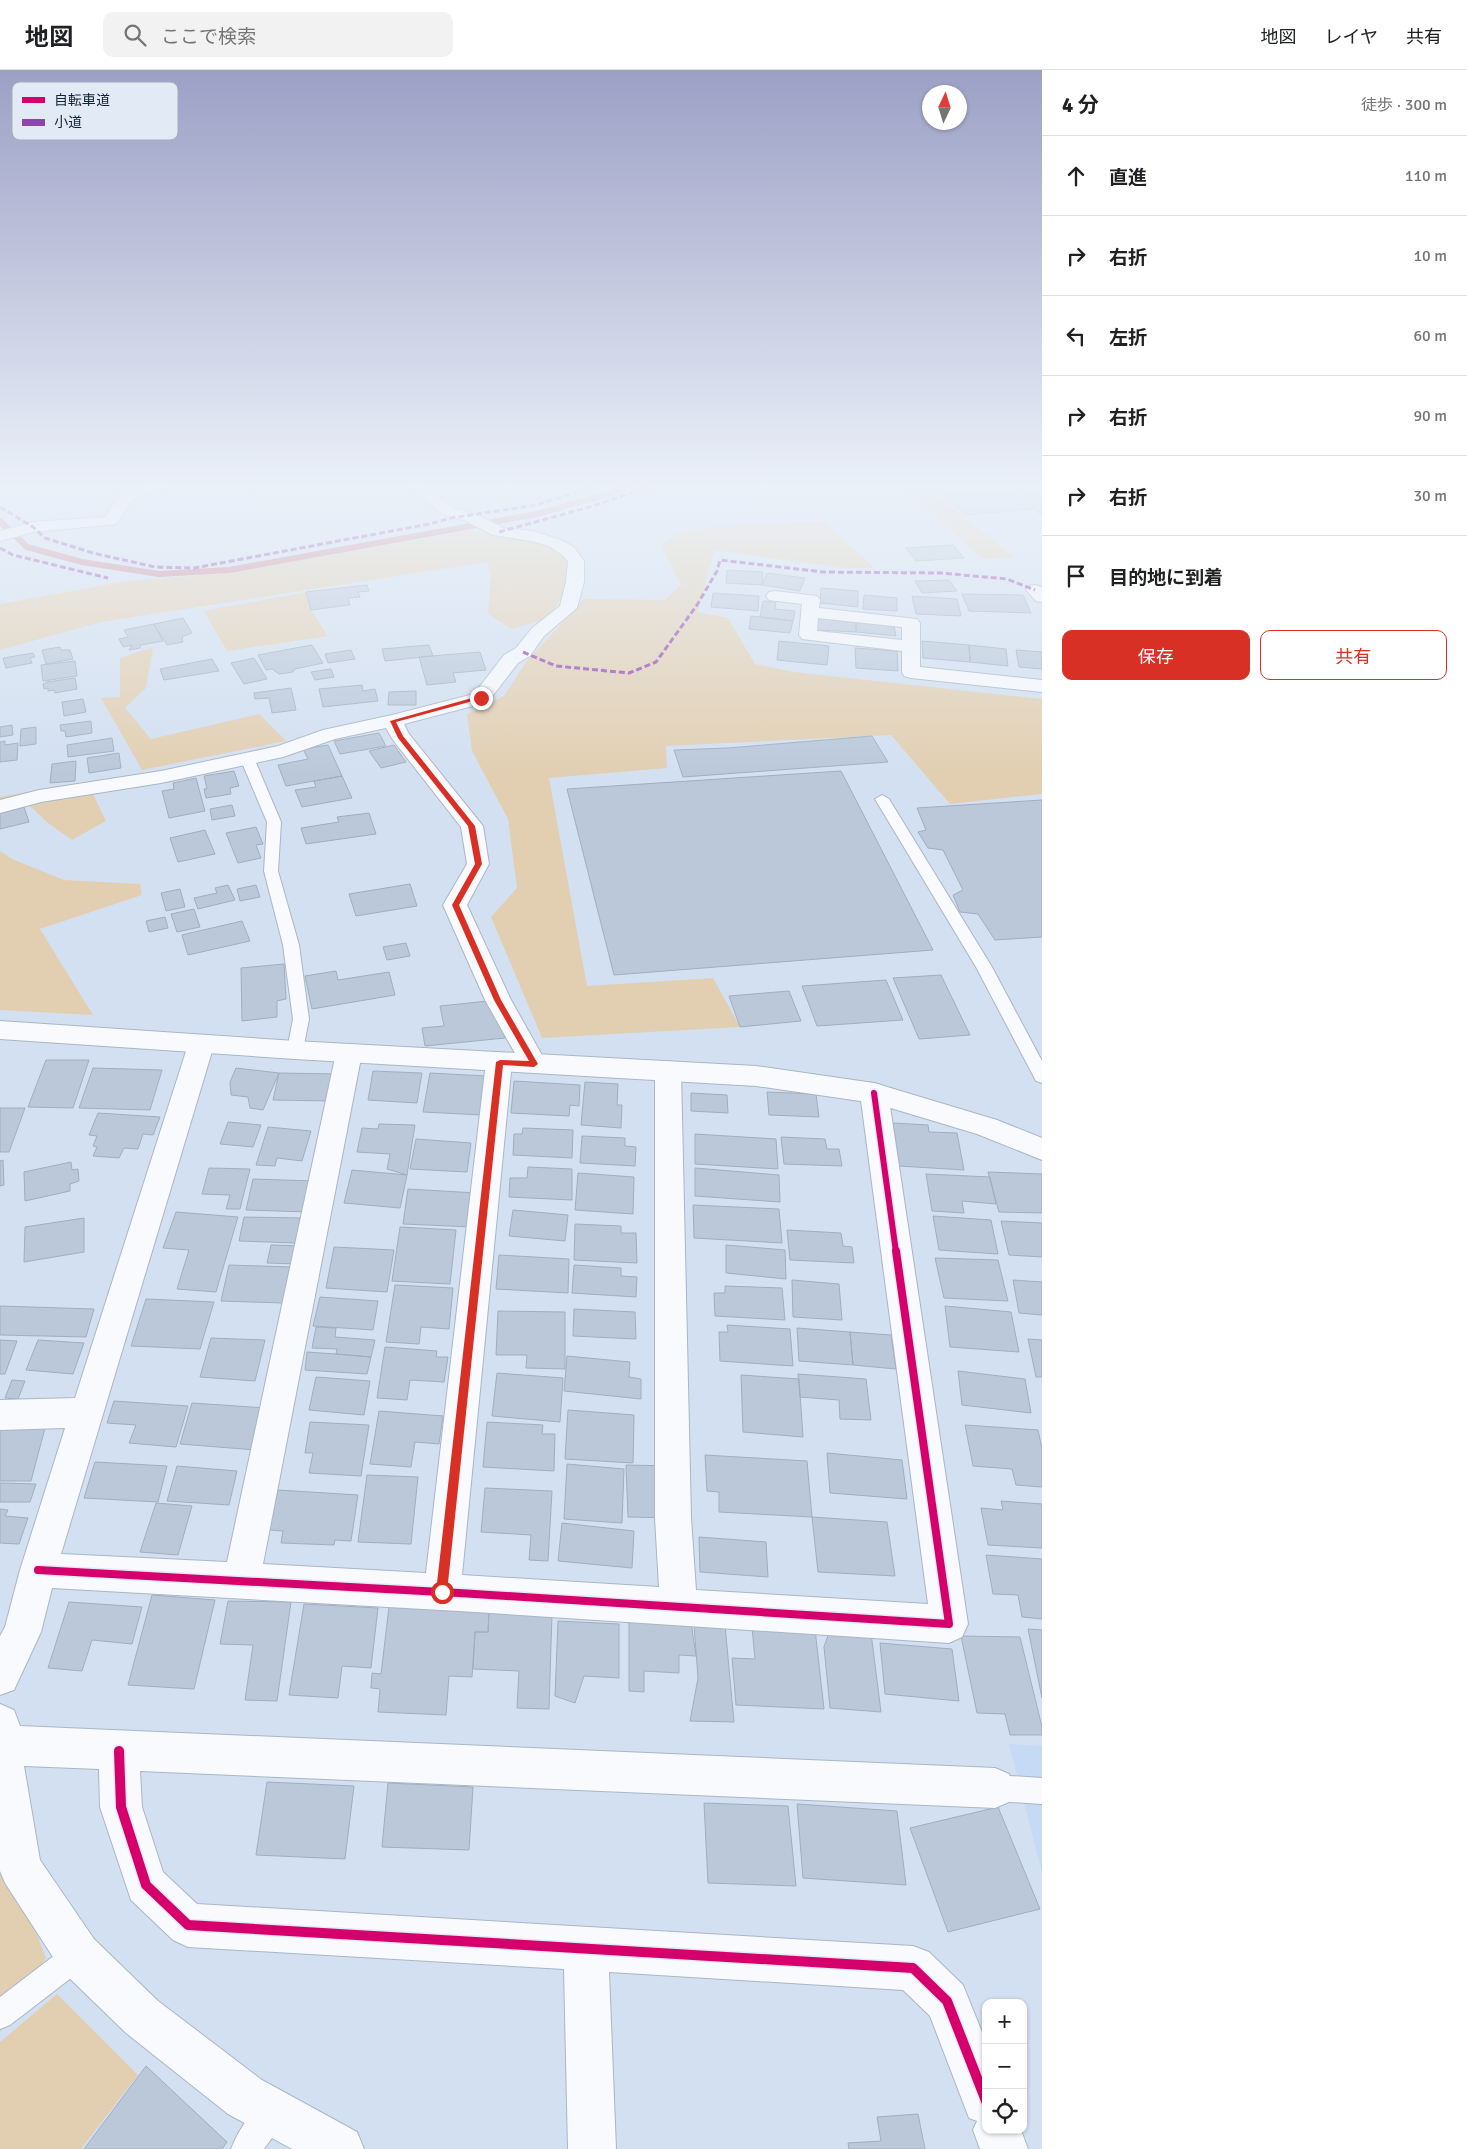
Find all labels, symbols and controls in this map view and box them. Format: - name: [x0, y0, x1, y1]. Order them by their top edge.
- search box: [103, 12, 453, 57]
- icon: search: [121, 21, 149, 49]
- text: 地図: [25, 22, 73, 52]
- text: ここで検索: [161, 25, 256, 49]
- text: 地図: [1261, 26, 1297, 48]
- text: レイヤ: [1325, 26, 1378, 48]
- text: 共有: [1406, 26, 1442, 48]
- legend: [12, 82, 178, 140]
- north arrow: [922, 85, 967, 130]
- text: 自転車道: [54, 92, 110, 109]
- text: 4 分: [1062, 92, 1099, 118]
- text: 徒歩 · 300 m: [1361, 95, 1447, 115]
- text: 小道: [54, 114, 82, 131]
- icon: ahead: [1062, 162, 1090, 190]
- text: 直進: [1109, 166, 1147, 190]
- text: 110 m: [1405, 166, 1447, 186]
- icon: right: [1062, 242, 1090, 270]
- text: 右折: [1109, 246, 1147, 270]
- text: 10 m: [1413, 246, 1447, 266]
- icon: left: [1062, 322, 1090, 350]
- text: 左折: [1109, 326, 1147, 350]
- text: 60 m: [1413, 326, 1447, 346]
- icon: right: [1062, 402, 1090, 430]
- text: 右折: [1109, 406, 1147, 430]
- text: 90 m: [1413, 406, 1447, 426]
- icon: right: [1062, 482, 1090, 510]
- text: 右折: [1109, 486, 1147, 510]
- text: 30 m: [1413, 486, 1447, 506]
- icon: arrive: [1062, 562, 1090, 590]
- text: 目的地に到着: [1109, 566, 1223, 590]
- button: 保存: [1062, 630, 1250, 680]
- button: 共有: [1260, 630, 1447, 680]
- route end: [470, 687, 493, 710]
- route start: [431, 1581, 454, 1604]
- map controls: [982, 1999, 1027, 2134]
- button: +: [982, 1999, 1027, 2044]
- button: −: [982, 2044, 1027, 2089]
- button: locate: [982, 2089, 1027, 2134]

